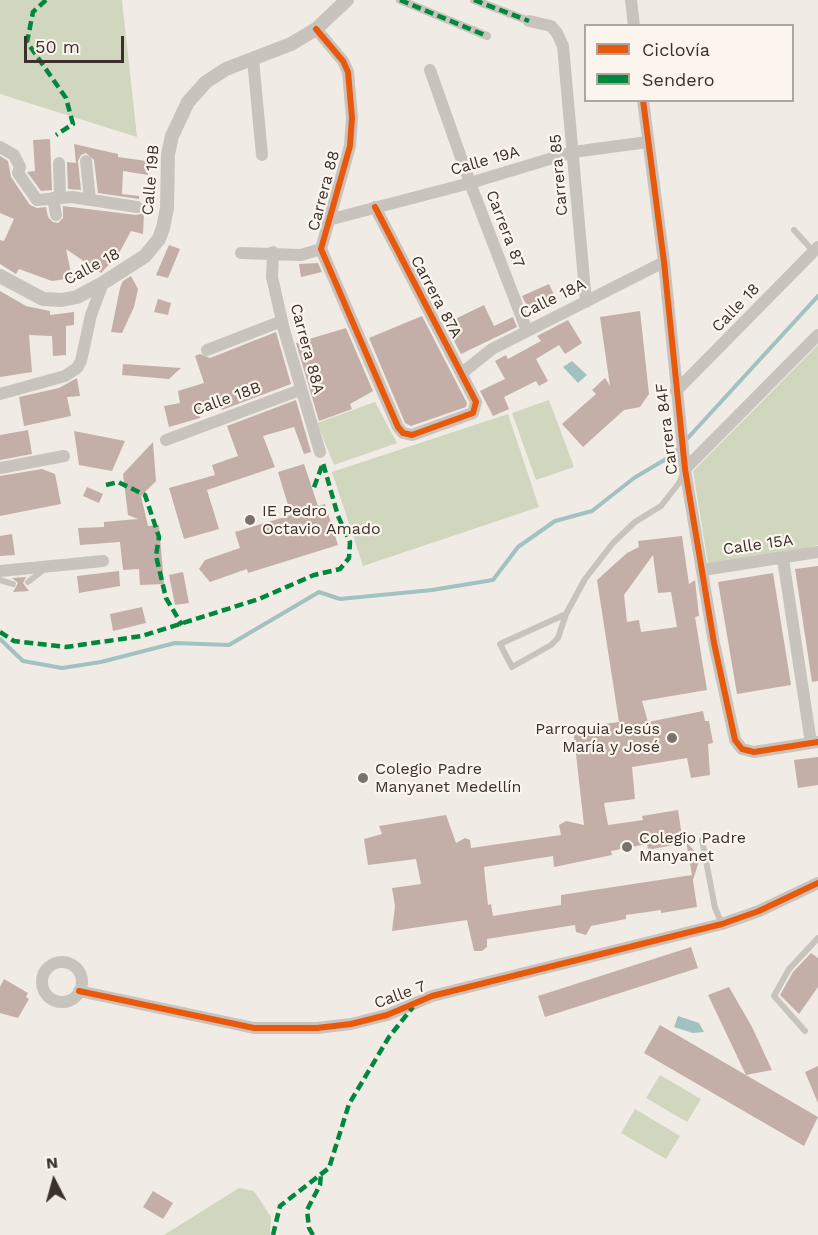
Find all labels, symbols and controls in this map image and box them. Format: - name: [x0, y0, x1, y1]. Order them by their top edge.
- scale bar: [27, 24, 128, 62]
- legend: [584, 24, 794, 102]
- text: 50 m: [35, 36, 80, 57]
- text: Ciclovía: [642, 39, 710, 60]
- text: Sendero: [642, 69, 715, 90]
- street label: Carrera 85: [546, 133, 572, 217]
- street label: Calle 19A: [448, 142, 522, 180]
- street label: Calle 19B: [138, 144, 164, 216]
- street label: Carrera 88: [304, 149, 344, 233]
- street label: Carrera 87: [482, 188, 528, 270]
- street label: Calle 18: [61, 244, 123, 290]
- street label: Carrera 87A: [406, 252, 466, 342]
- street label: Calle 18A: [517, 275, 589, 323]
- street label: Calle 18: [708, 280, 764, 336]
- street label: Carrera 88A: [286, 302, 328, 396]
- street label: Calle 18B: [190, 378, 264, 420]
- street label: Carrera 84F: [652, 382, 682, 476]
- place label: IE Pedro Octavio Amado: [262, 501, 381, 539]
- marker: IE Pedro Octavio Amado: [243, 513, 257, 527]
- street label: Calle 15A: [722, 531, 794, 559]
- place label: Parroquia Jesús María y José: [535, 719, 660, 757]
- marker: Parroquia Jesús María y José: [665, 731, 679, 745]
- place label: Colegio Padre Manyanet Medellín: [375, 759, 521, 797]
- marker: Colegio Padre Manyanet Medellín: [356, 771, 370, 785]
- place label: Colegio Padre Manyanet: [639, 828, 746, 866]
- marker: Colegio Padre Manyanet: [620, 840, 634, 854]
- street label: Calle 7: [372, 977, 428, 1013]
- north arrow: [24, 1151, 84, 1211]
- text: N: [45, 1153, 59, 1173]

